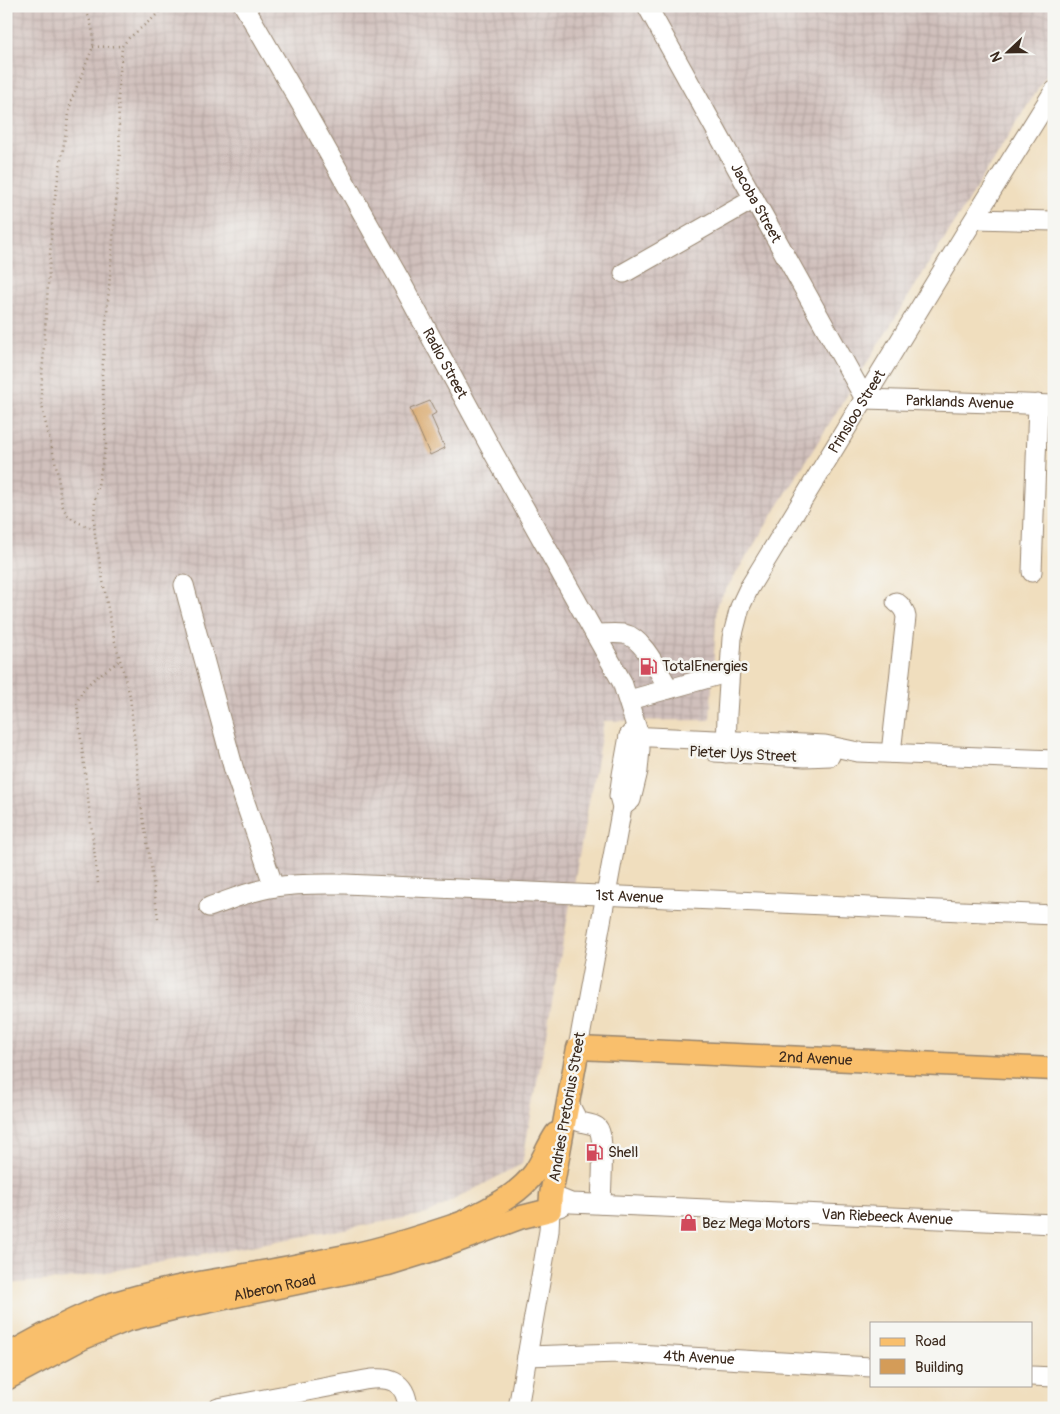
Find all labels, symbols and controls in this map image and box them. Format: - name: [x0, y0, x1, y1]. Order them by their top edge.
- north arrow: [982, 28, 1032, 78]
- text: N: [987, 49, 1006, 64]
- street label: Jacoba Street: [726, 160, 786, 247]
- street label: Radio Street: [418, 325, 472, 403]
- street label: Prinsloo Street: [824, 366, 890, 457]
- street label: Parklands Avenue: [905, 391, 1015, 414]
- fuel station icon: TotalEnergies: [638, 656, 658, 676]
- place label: TotalEnergies: [662, 657, 748, 676]
- street label: Pieter Uys Street: [689, 742, 798, 767]
- street label: 1st Avenue: [595, 886, 664, 908]
- street label: Andries Pretorius Street: [545, 1030, 590, 1183]
- street label: 2nd Avenue: [778, 1048, 853, 1070]
- fuel station icon: Shell: [584, 1142, 604, 1162]
- place label: Shell: [608, 1143, 638, 1162]
- street label: Van Riebeeck Avenue: [821, 1205, 954, 1230]
- shop icon: Bez Mega Motors: [678, 1213, 698, 1233]
- place label: Bez Mega Motors: [702, 1214, 810, 1233]
- street label: Alberon Road: [232, 1270, 318, 1306]
- legend: [870, 1322, 1032, 1386]
- text: Road: [915, 1332, 946, 1351]
- street label: 4th Avenue: [663, 1347, 735, 1369]
- text: Building: [915, 1358, 963, 1377]

